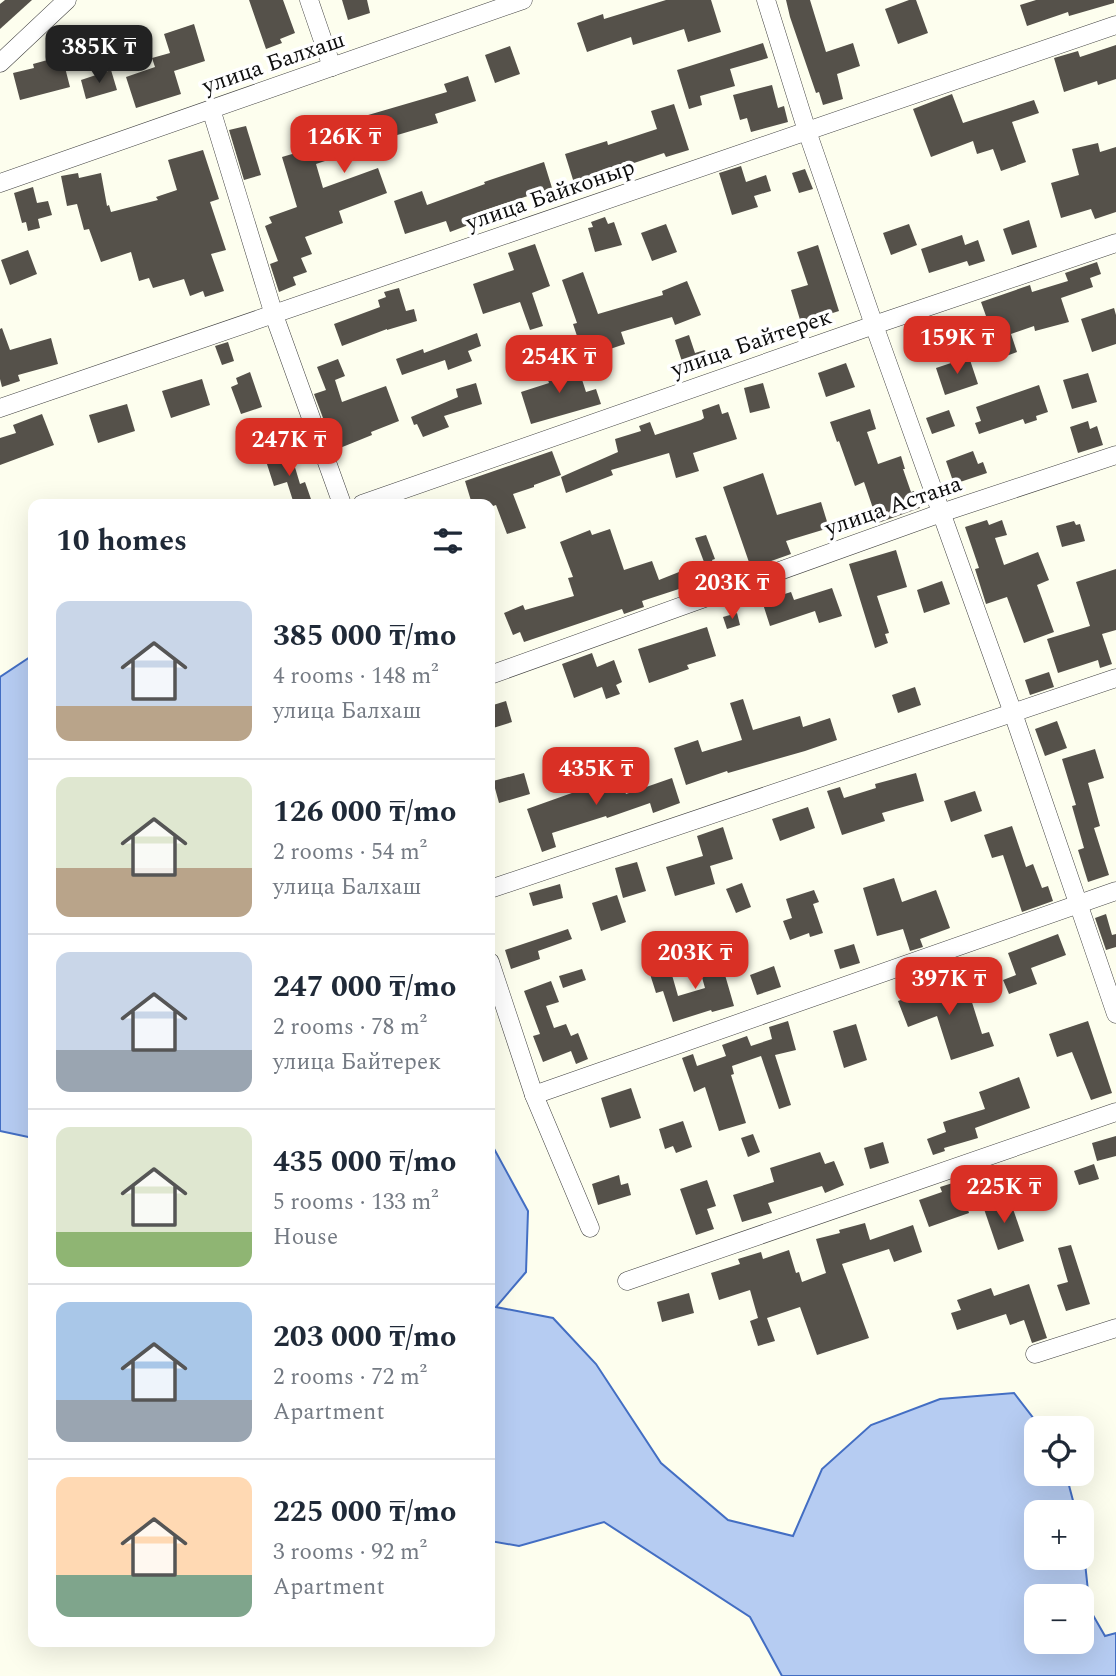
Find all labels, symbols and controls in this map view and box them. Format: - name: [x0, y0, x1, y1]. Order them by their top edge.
- street label: улица Балхаш: [197, 23, 349, 104]
- pin: 385K ₸: [42, 25, 156, 85]
- text: 385K ₸: [61, 30, 137, 65]
- pin: 126K ₸: [287, 116, 401, 175]
- text: 126K ₸: [306, 120, 382, 155]
- street label: улица Байконыр: [460, 150, 640, 241]
- street label: улица Байтерек: [665, 299, 837, 388]
- pin: 159K ₸: [900, 316, 1014, 376]
- text: 159K ₸: [919, 321, 995, 356]
- pin: 254K ₸: [502, 336, 616, 395]
- text: 254K ₸: [521, 340, 597, 375]
- pin: 247K ₸: [232, 419, 346, 478]
- text: 247K ₸: [251, 423, 327, 458]
- street label: улица Астана: [819, 467, 967, 547]
- text: 10 homes: [56, 518, 187, 564]
- icon: filters: [429, 522, 467, 560]
- pin: 203K ₸: [675, 562, 789, 621]
- text: 203K ₸: [694, 566, 770, 601]
- text: 385 000 ₸/mo: [273, 613, 457, 659]
- icon: home: [112, 629, 196, 713]
- text: 4 rooms · 148 m²: [273, 659, 439, 694]
- text: улица Балхаш: [273, 694, 421, 729]
- pin: 435K ₸: [539, 748, 653, 807]
- text: 435K ₸: [558, 752, 634, 787]
- text: 126 000 ₸/mo: [273, 789, 457, 835]
- icon: home: [112, 805, 196, 889]
- text: 2 rooms · 54 m²: [273, 835, 427, 870]
- text: улица Балхаш: [273, 870, 421, 905]
- pin: 203K ₸: [638, 932, 752, 991]
- text: 203K ₸: [657, 936, 733, 971]
- pin: 397K ₸: [892, 958, 1006, 1017]
- text: 397K ₸: [911, 962, 987, 997]
- text: 247 000 ₸/mo: [273, 964, 457, 1010]
- icon: home: [112, 980, 196, 1064]
- text: 2 rooms · 78 m²: [273, 1010, 427, 1045]
- text: улица Байтерек: [273, 1045, 441, 1080]
- text: 435 000 ₸/mo: [273, 1139, 457, 1185]
- icon: home: [112, 1155, 196, 1239]
- pin: 225K ₸: [947, 1166, 1061, 1225]
- text: 225K ₸: [966, 1170, 1042, 1205]
- text: 5 rooms · 133 m²: [273, 1185, 439, 1220]
- text: House: [273, 1220, 338, 1255]
- text: 203 000 ₸/mo: [273, 1314, 457, 1360]
- icon: home: [112, 1330, 196, 1414]
- text: 2 rooms · 72 m²: [273, 1360, 427, 1395]
- text: Apartment: [273, 1395, 385, 1430]
- map controls: [1024, 1416, 1094, 1654]
- button: locate: [1024, 1416, 1094, 1486]
- text: 225 000 ₸/mo: [273, 1489, 457, 1535]
- button: +: [1024, 1500, 1094, 1570]
- icon: home: [112, 1505, 196, 1589]
- text: 3 rooms · 92 m²: [273, 1535, 427, 1570]
- text: Apartment: [273, 1570, 385, 1605]
- button: −: [1024, 1584, 1094, 1654]

